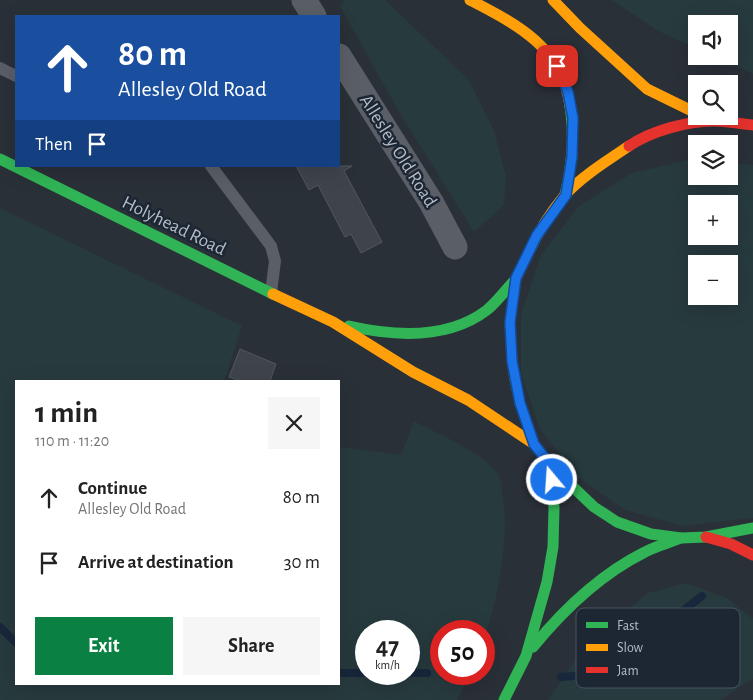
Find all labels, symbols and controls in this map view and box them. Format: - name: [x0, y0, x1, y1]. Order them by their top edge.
- map controls: [688, 15, 738, 305]
- button: sound: [688, 15, 738, 65]
- icon: ahead: [35, 35, 100, 100]
- text: 80 m: [118, 37, 187, 72]
- pin: [536, 45, 578, 87]
- icon: arrive: [543, 52, 571, 80]
- button: search: [688, 75, 738, 125]
- text: Allesley Old Road: [118, 78, 267, 100]
- street label: Allesley Old Road: [356, 92, 440, 211]
- icon: arrive: [83, 130, 111, 158]
- text: Then: [35, 135, 73, 154]
- button: layers: [688, 135, 738, 185]
- street label: Holyhead Road: [119, 193, 229, 259]
- button: +: [688, 195, 738, 245]
- button: −: [688, 255, 738, 305]
- button: close: [268, 397, 320, 449]
- text: 1 min: [35, 398, 98, 428]
- text: 110 m · 11:20: [35, 433, 109, 449]
- position arrow: [525, 453, 577, 505]
- text: Continue: [78, 479, 147, 498]
- icon: ahead: [35, 484, 63, 512]
- text: 80 m: [283, 488, 320, 507]
- text: Allesley Old Road: [78, 501, 186, 517]
- icon: arrive: [35, 549, 63, 577]
- text: Arrive at destination: [78, 553, 234, 572]
- text: 30 m: [284, 553, 320, 572]
- legend: [576, 608, 740, 688]
- button: Exit: [35, 617, 173, 675]
- button: Share: [183, 617, 320, 675]
- text: Fast: [617, 619, 639, 633]
- speed limit sign: 50: [430, 620, 495, 685]
- text: 47: [376, 634, 399, 659]
- text: Slow: [617, 641, 644, 655]
- text: km/h: [375, 659, 400, 671]
- text: Jam: [617, 664, 639, 678]

